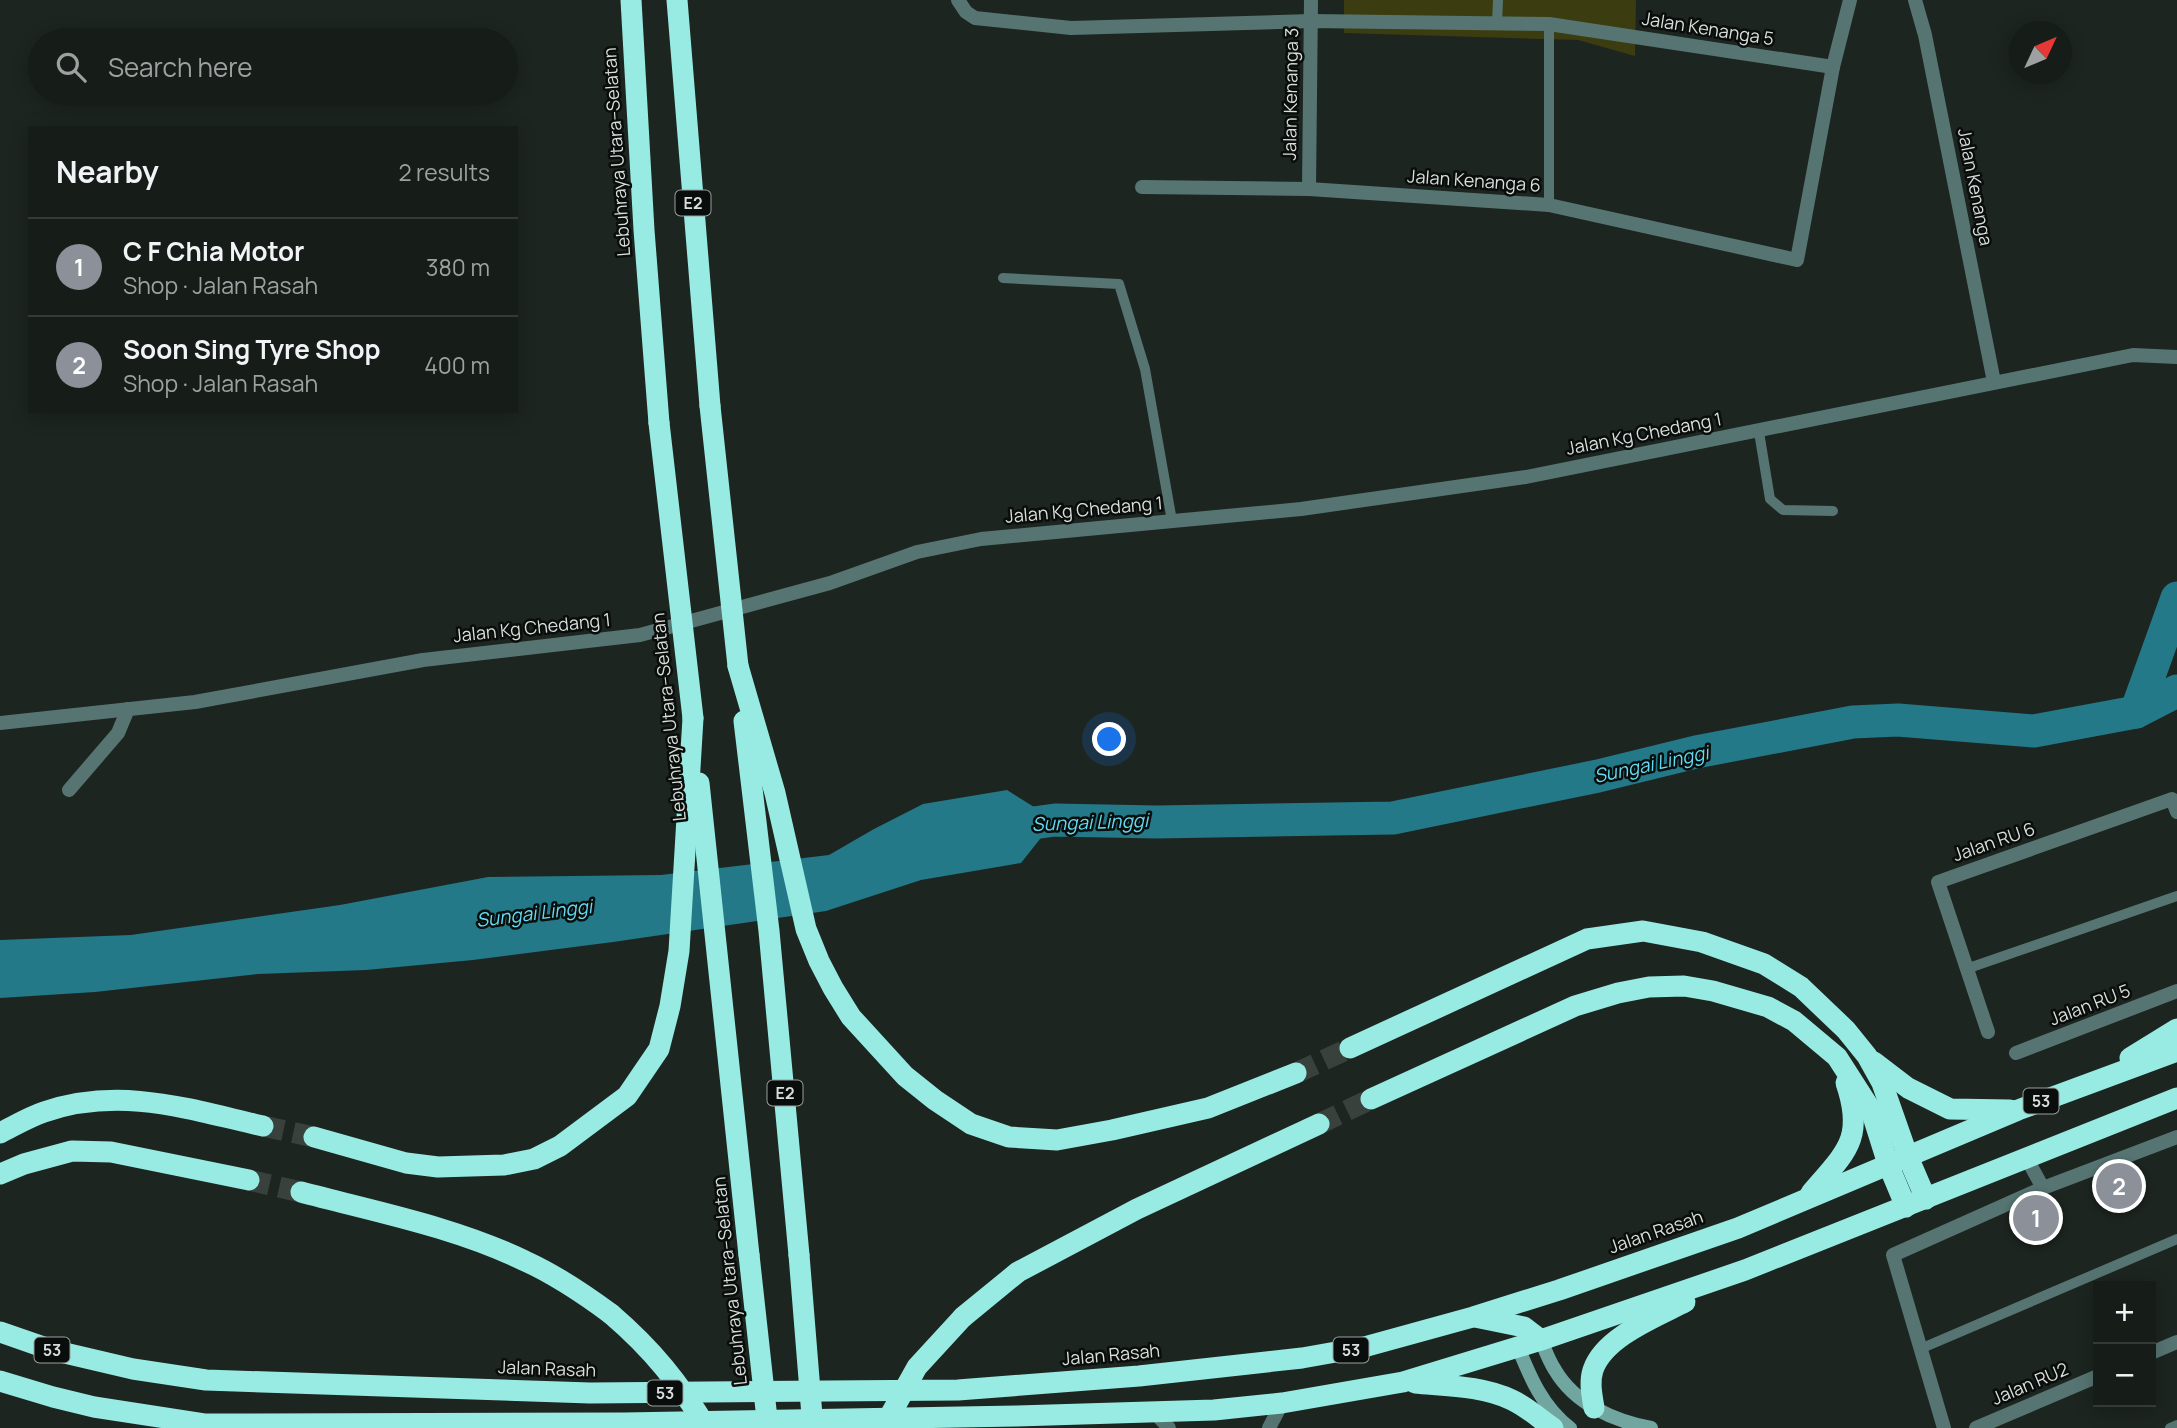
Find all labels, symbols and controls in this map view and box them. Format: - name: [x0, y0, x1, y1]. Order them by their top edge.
- street label: Jalan Kenanga 5: [1641, 6, 1776, 50]
- north arrow: [2009, 21, 2072, 84]
- street label: Jalan Kenanga 3: [1277, 27, 1303, 161]
- search box: [28, 28, 518, 105]
- street label: Lebuhraya Utara–Selatan: [597, 47, 635, 257]
- icon: search: [52, 48, 90, 86]
- text: Search here: [108, 49, 253, 85]
- street label: Jalan Kenanga: [1953, 126, 1999, 248]
- text: Nearby: [56, 151, 159, 192]
- text: 2 results: [398, 156, 490, 188]
- street label: Jalan Kenanga 6: [1406, 163, 1542, 197]
- road number: E2: [676, 190, 710, 216]
- text: C F Chia Motor: [123, 233, 304, 269]
- text: 1: [74, 251, 84, 283]
- text: 380 m: [426, 251, 490, 283]
- text: Shop · Jalan Rasah: [123, 269, 318, 301]
- text: Soon Sing Tyre Shop: [123, 331, 380, 367]
- text: 2: [72, 349, 86, 381]
- text: 400 m: [424, 349, 490, 381]
- text: Shop · Jalan Rasah: [123, 367, 318, 399]
- street label: Jalan Kg Chedang 1: [1564, 406, 1724, 460]
- street label: Jalan Kg Chedang 1: [1004, 490, 1164, 528]
- street label: Jalan Kg Chedang 1: [452, 607, 612, 647]
- street label: Lebuhraya Utara–Selatan: [645, 612, 691, 823]
- your location: [1092, 722, 1126, 756]
- water label: Sungai Linggi: [1591, 739, 1713, 789]
- water label: Sungai Linggi: [1031, 807, 1151, 837]
- street label: Jalan RU 6: [1949, 816, 2038, 866]
- water label: Sungai Linggi: [475, 893, 596, 933]
- street label: Jalan RU 5: [2046, 978, 2134, 1030]
- road number: E2: [768, 1080, 802, 1106]
- road number: 53: [2024, 1088, 2058, 1114]
- pin: 2: [2096, 1160, 2142, 1212]
- street label: Lebuhraya Utara–Selatan: [706, 1176, 752, 1387]
- pin: 1: [2013, 1192, 2059, 1244]
- street label: Jalan Rasah: [1605, 1204, 1706, 1258]
- map controls: [2093, 1281, 2156, 1407]
- button: +: [2093, 1281, 2156, 1344]
- road number: 53: [34, 1338, 70, 1362]
- street label: Jalan Rasah: [1061, 1338, 1161, 1370]
- road number: 53: [1334, 1338, 1368, 1362]
- button: −: [2093, 1344, 2156, 1407]
- street label: Jalan Rasah: [497, 1354, 597, 1382]
- street label: Jalan RU2: [1988, 1356, 2072, 1410]
- road number: 53: [648, 1380, 682, 1406]

